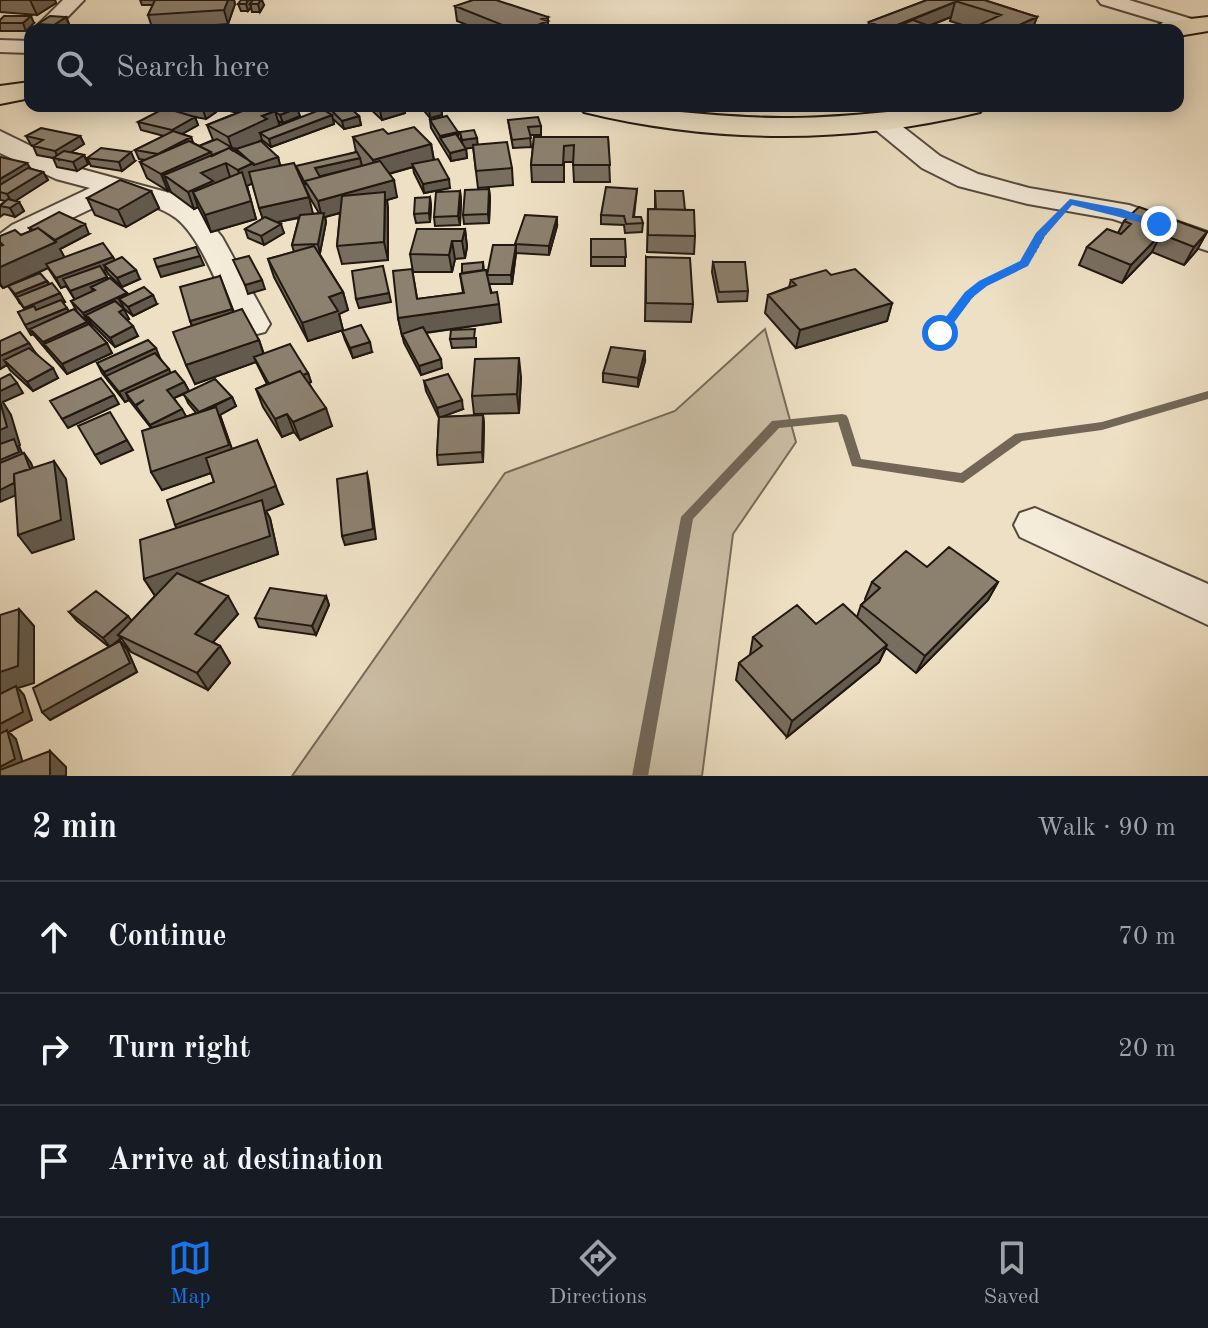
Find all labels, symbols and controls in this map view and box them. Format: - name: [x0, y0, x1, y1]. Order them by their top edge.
- search box: [24, 24, 1184, 112]
- icon: search: [52, 46, 96, 90]
- text: Search here: [116, 53, 270, 83]
- route end: [1141, 206, 1177, 242]
- route start: [922, 315, 958, 351]
- text: 2 min: [32, 811, 117, 845]
- text: Walk · 90 m: [1037, 815, 1176, 841]
- icon: ahead: [32, 915, 76, 959]
- text: Continue: [108, 922, 227, 952]
- text: 70 m: [1118, 924, 1176, 950]
- icon: right: [32, 1027, 76, 1071]
- text: Turn right: [108, 1034, 250, 1064]
- text: 20 m: [1118, 1036, 1176, 1062]
- icon: arrive: [32, 1139, 76, 1183]
- text: Arrive at destination: [108, 1146, 383, 1176]
- tab: Map: [168, 1236, 212, 1311]
- tab: Directions: [549, 1236, 647, 1311]
- tab: Saved: [984, 1236, 1040, 1311]

